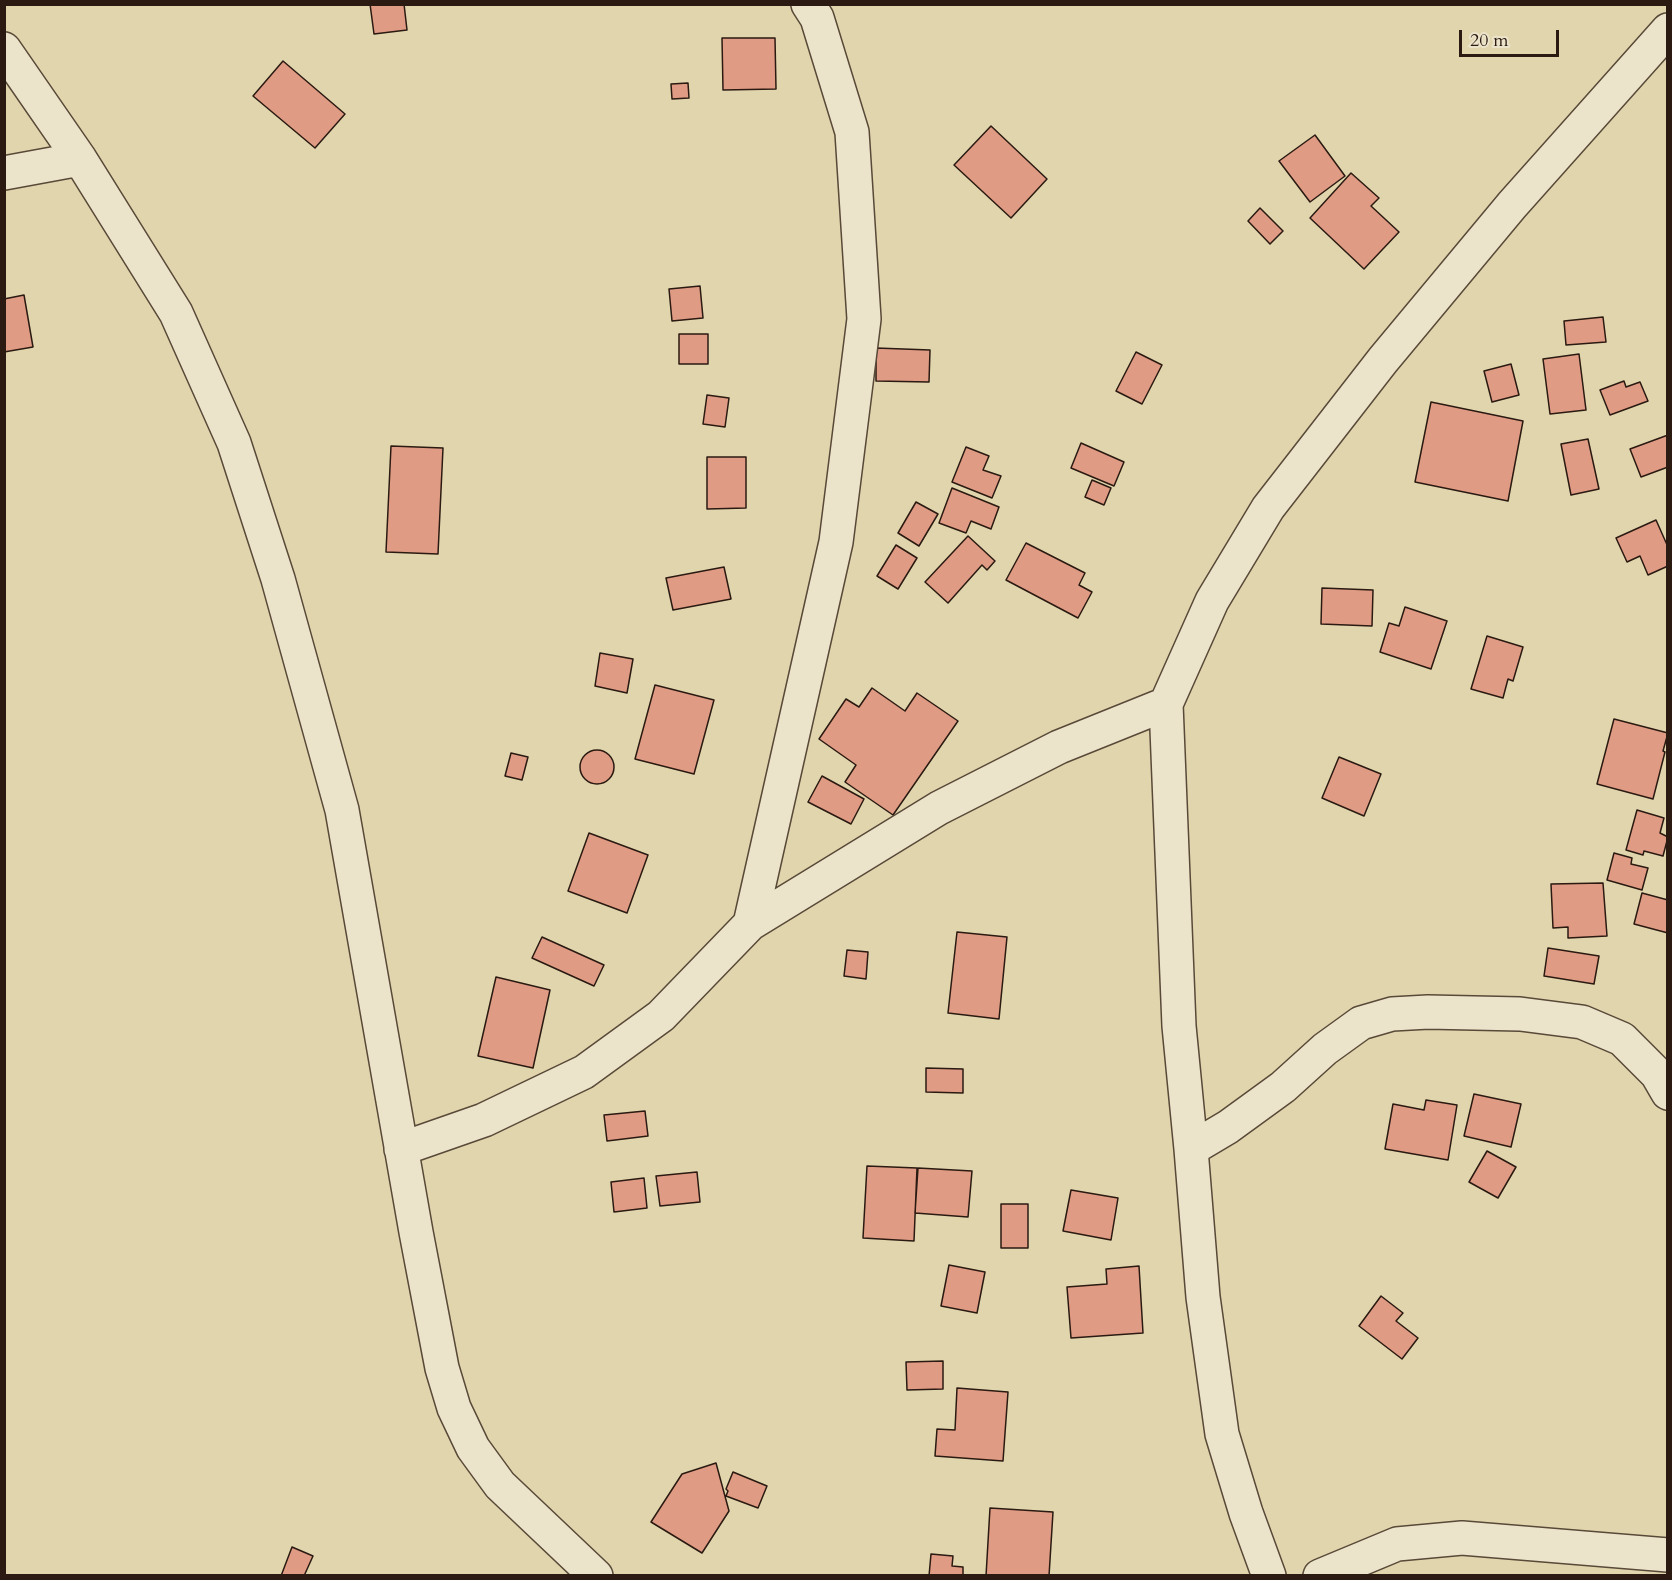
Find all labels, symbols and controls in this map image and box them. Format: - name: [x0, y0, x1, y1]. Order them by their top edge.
- scale bar: [1462, 18, 1562, 56]
- text: 20 m: [1470, 28, 1509, 53]

